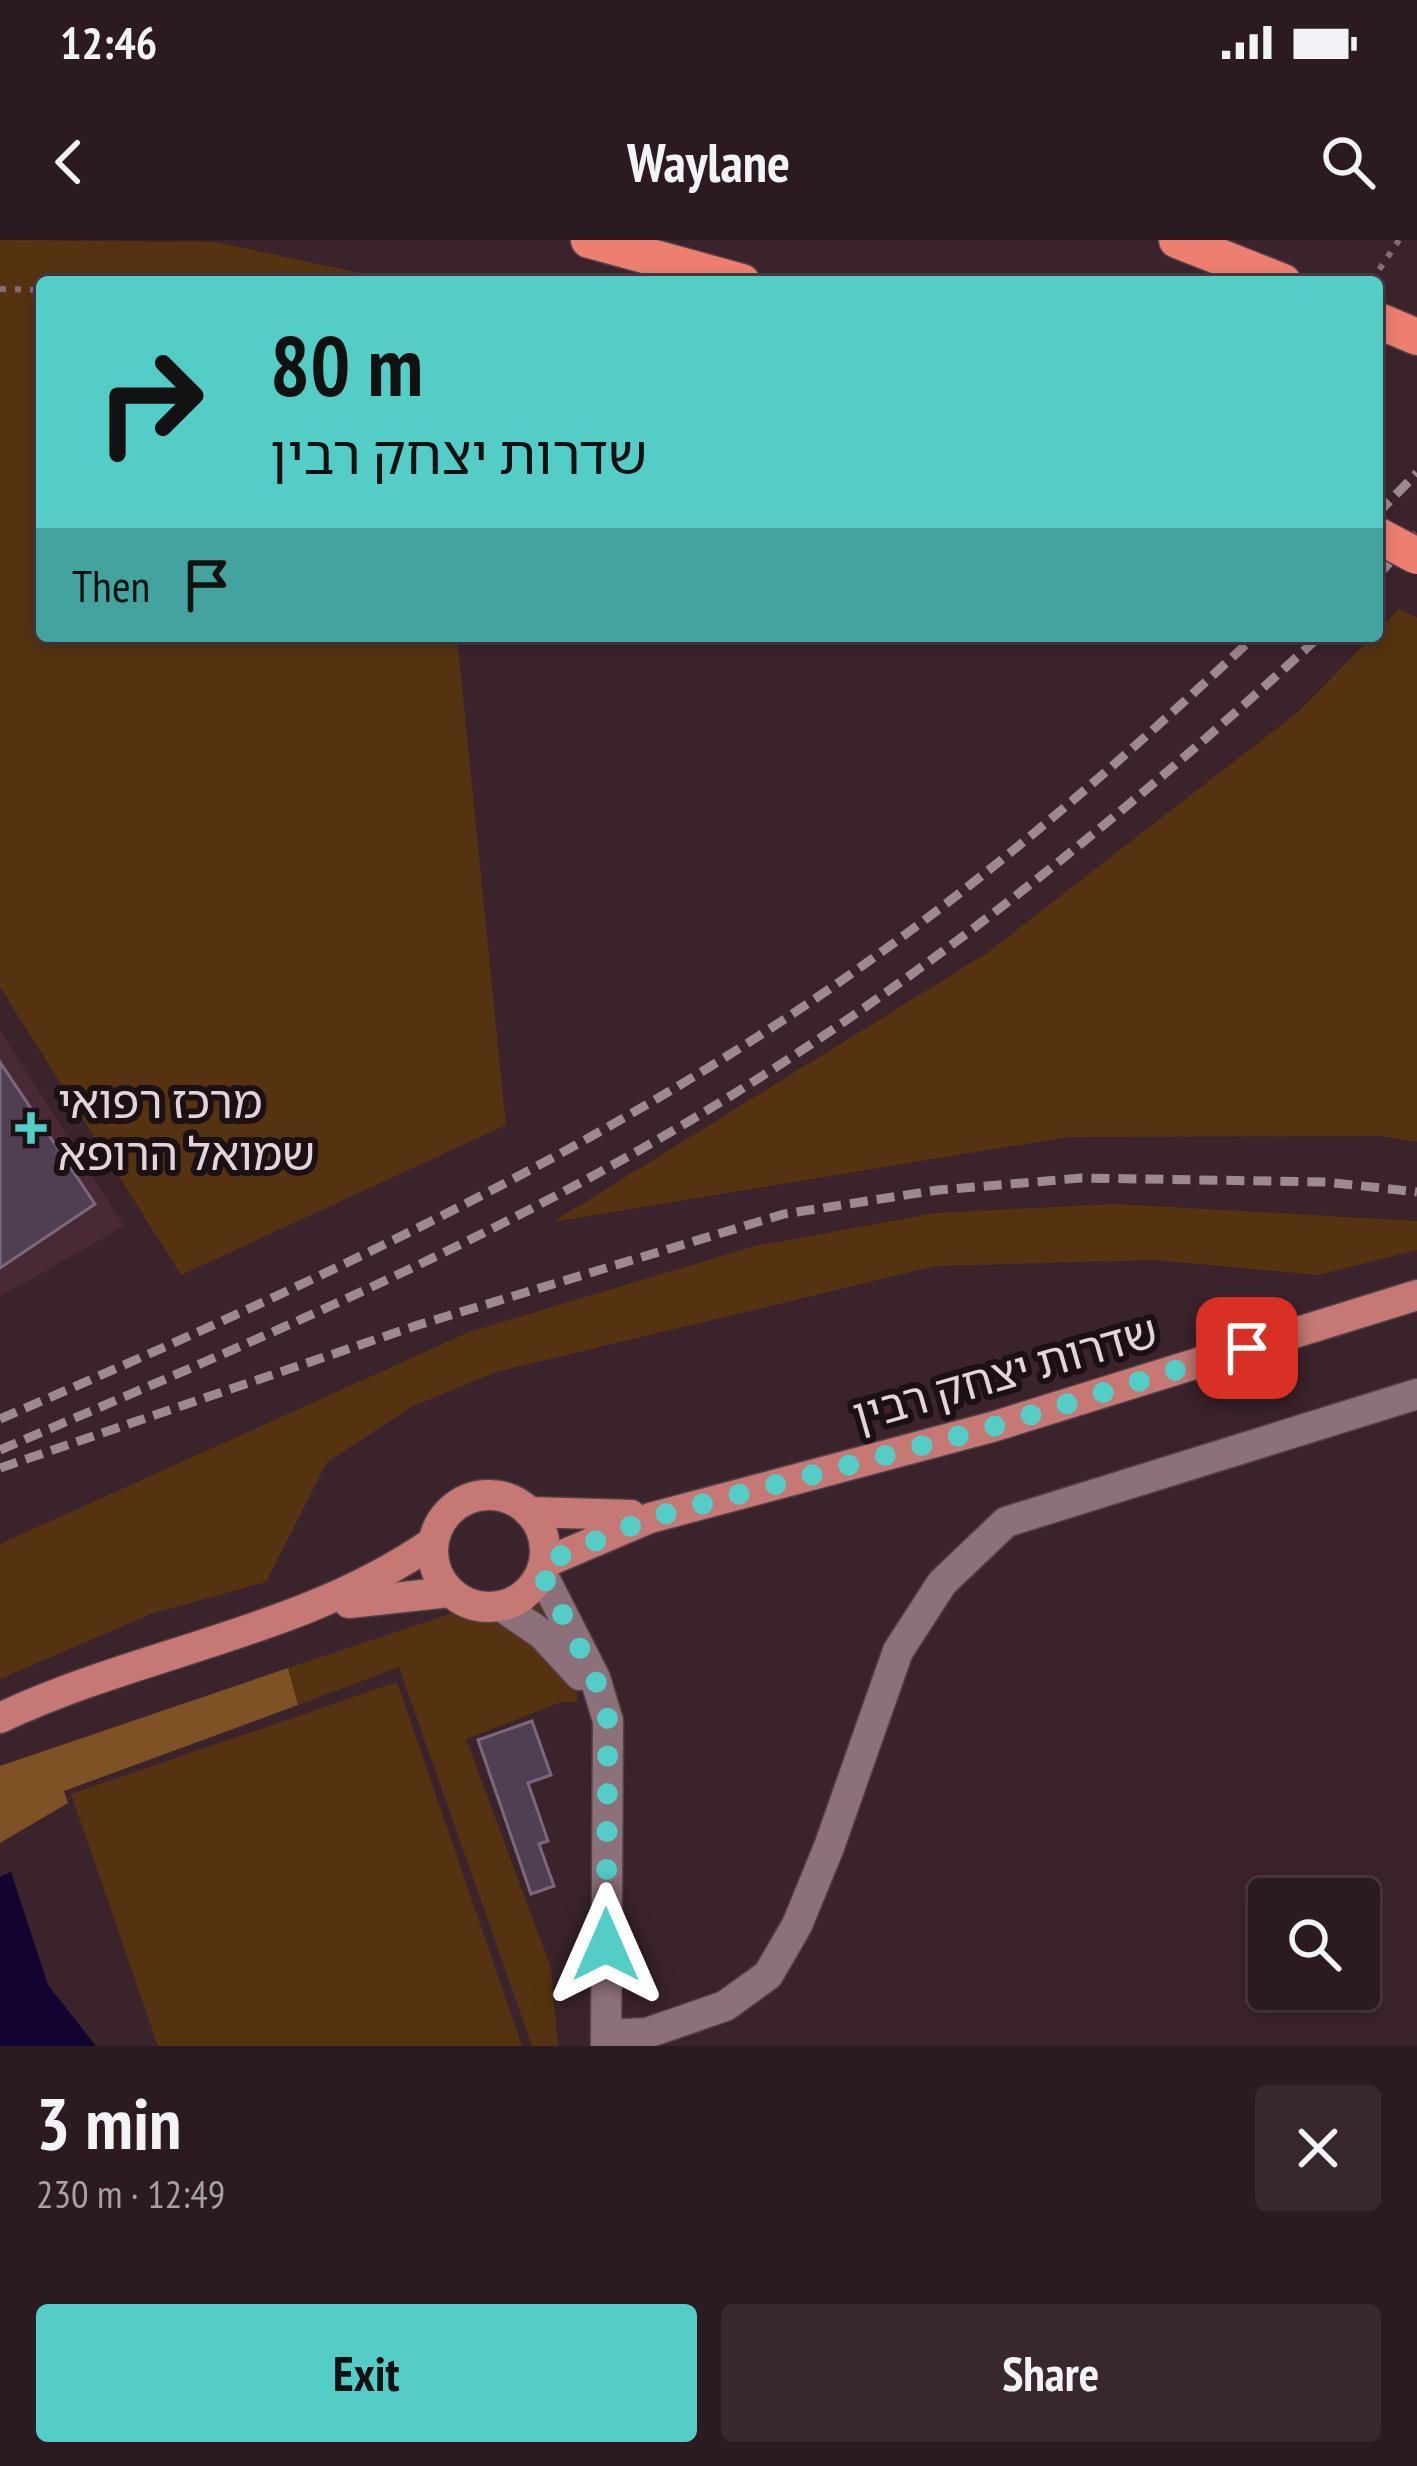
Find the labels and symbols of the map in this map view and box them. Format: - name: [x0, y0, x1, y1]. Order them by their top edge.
- place label: מרכז רפואי שמואל הרופא: [58, 1072, 315, 1182]
- marker: מרכז רפואי שמואל הרופא: [15, 1112, 47, 1144]
- pin: [1196, 1297, 1298, 1399]
- street label: שדרות יצחק רבין: [846, 1301, 1164, 1443]
- position arrow: [543, 1882, 669, 2008]

